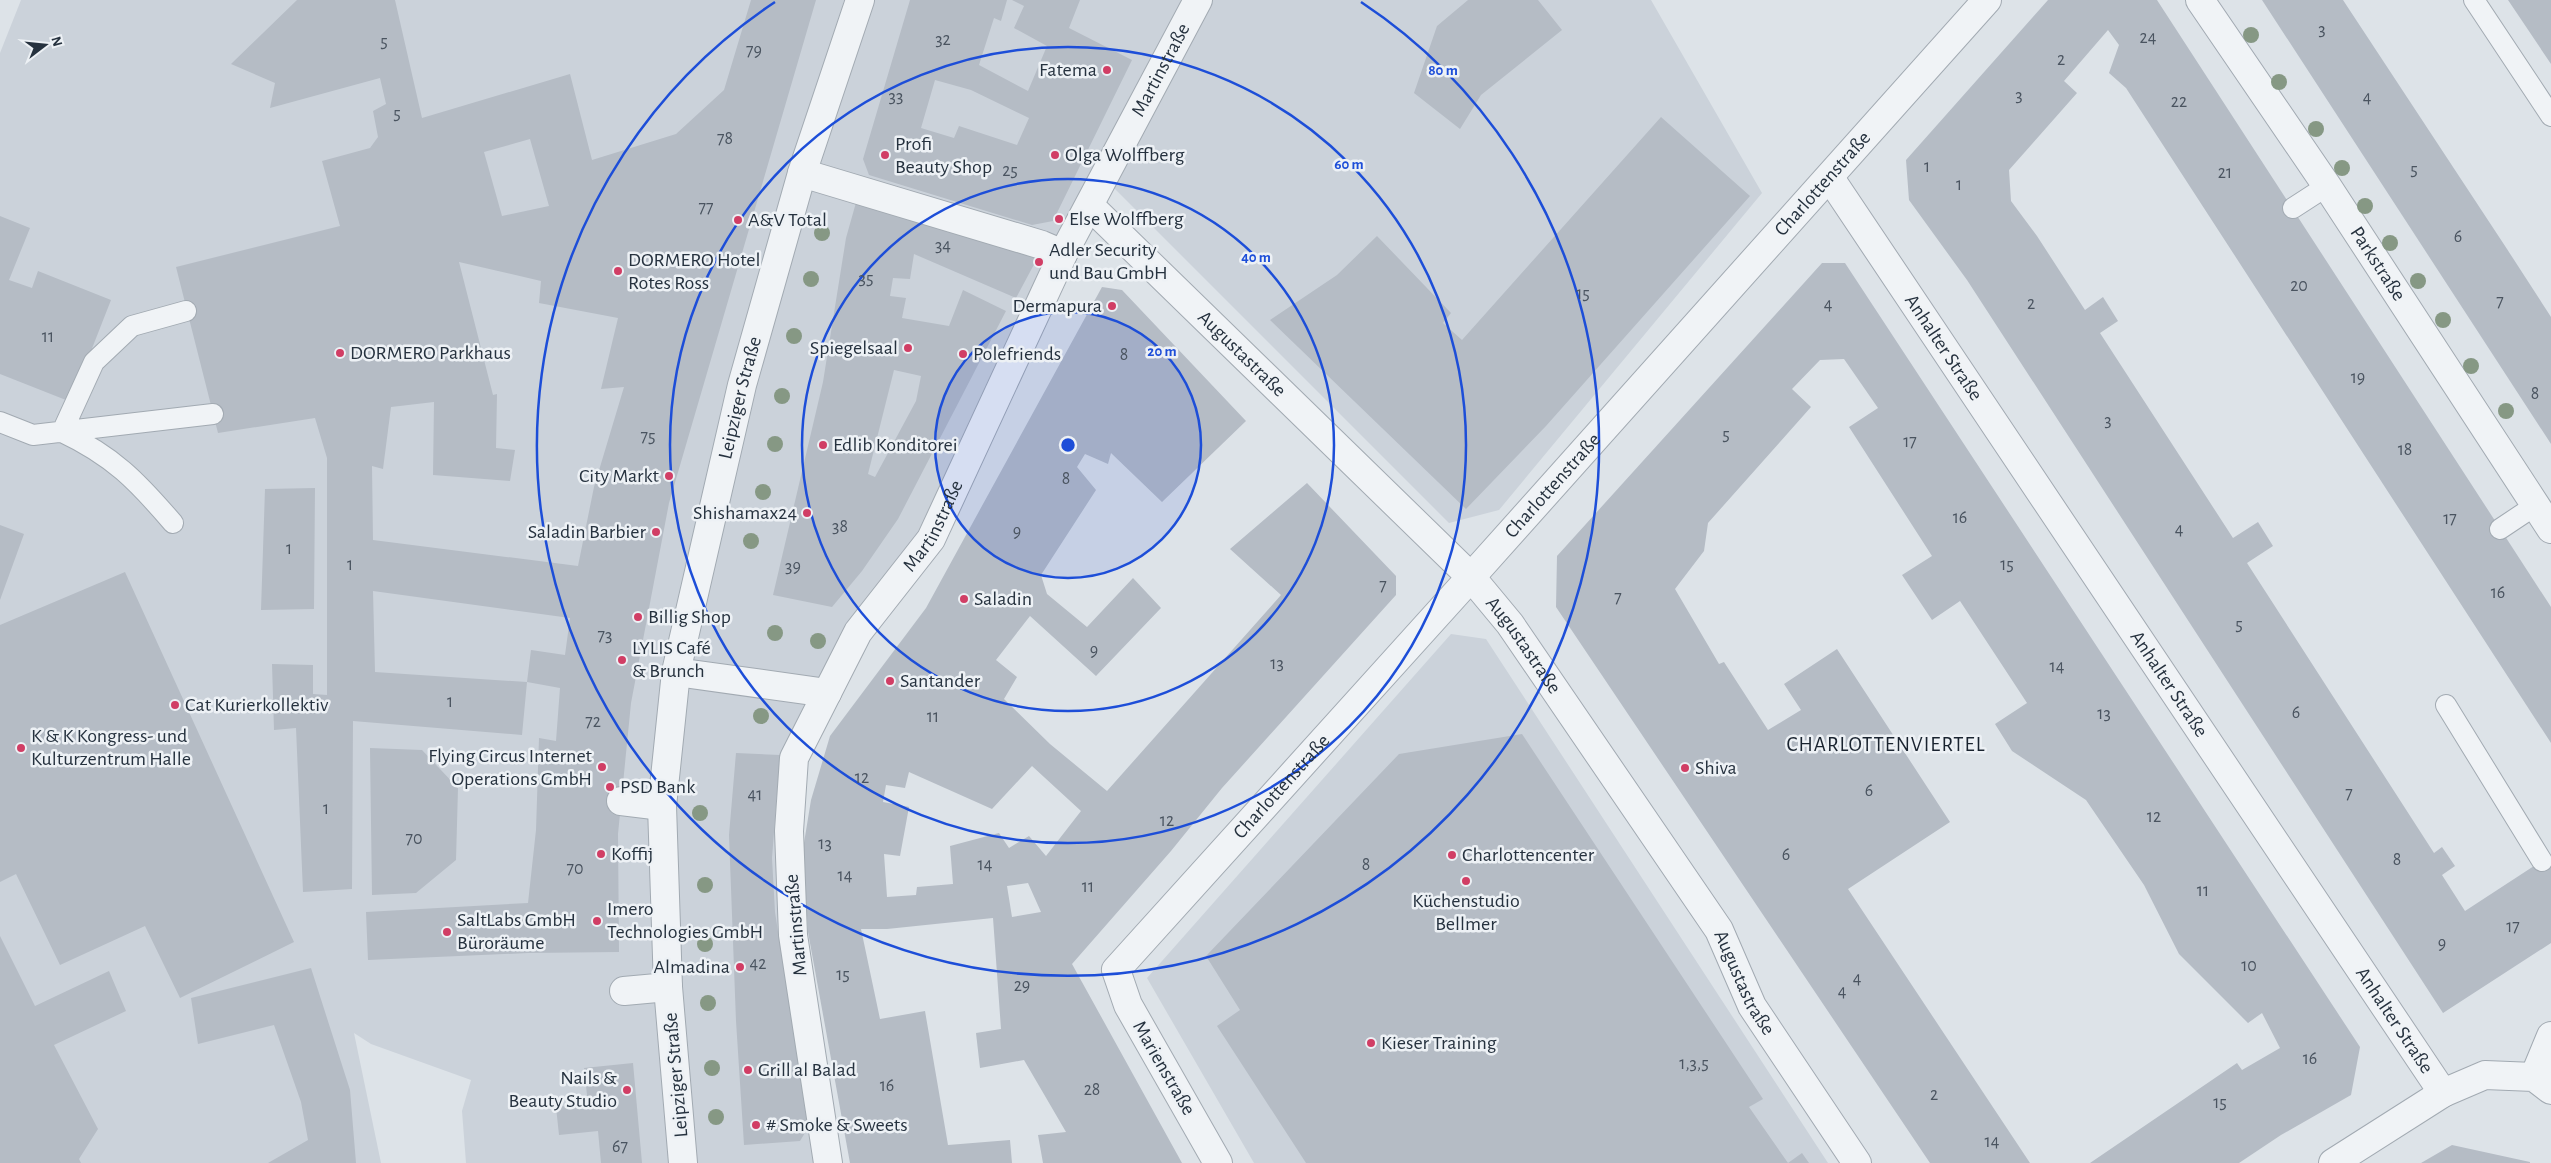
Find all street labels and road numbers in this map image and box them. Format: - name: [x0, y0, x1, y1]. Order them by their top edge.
- street label: Martinstraße: [1128, 20, 1194, 120]
- street label: Charlottenstraße: [1771, 128, 1874, 240]
- street label: Parkstraße: [2346, 223, 2409, 304]
- street label: Anhalter Straße: [1901, 291, 1986, 404]
- street label: Augustastraße: [1194, 307, 1290, 401]
- street label: Leipziger Straße: [715, 334, 765, 461]
- street label: Charlottenstraße: [1501, 429, 1604, 542]
- street label: Martinstraße: [899, 477, 967, 576]
- street label: Augustastraße: [1482, 593, 1565, 697]
- street label: Anhalter Straße: [2126, 627, 2212, 741]
- street label: Charlottenstraße: [1230, 731, 1334, 843]
- street label: Martinstraße: [782, 873, 810, 977]
- street label: Augustastraße: [1710, 927, 1779, 1039]
- street label: Anhalter Straße: [2352, 964, 2437, 1077]
- street label: Leipziger Straße: [661, 1012, 691, 1138]
- street label: Marienstraße: [1129, 1018, 1199, 1118]

